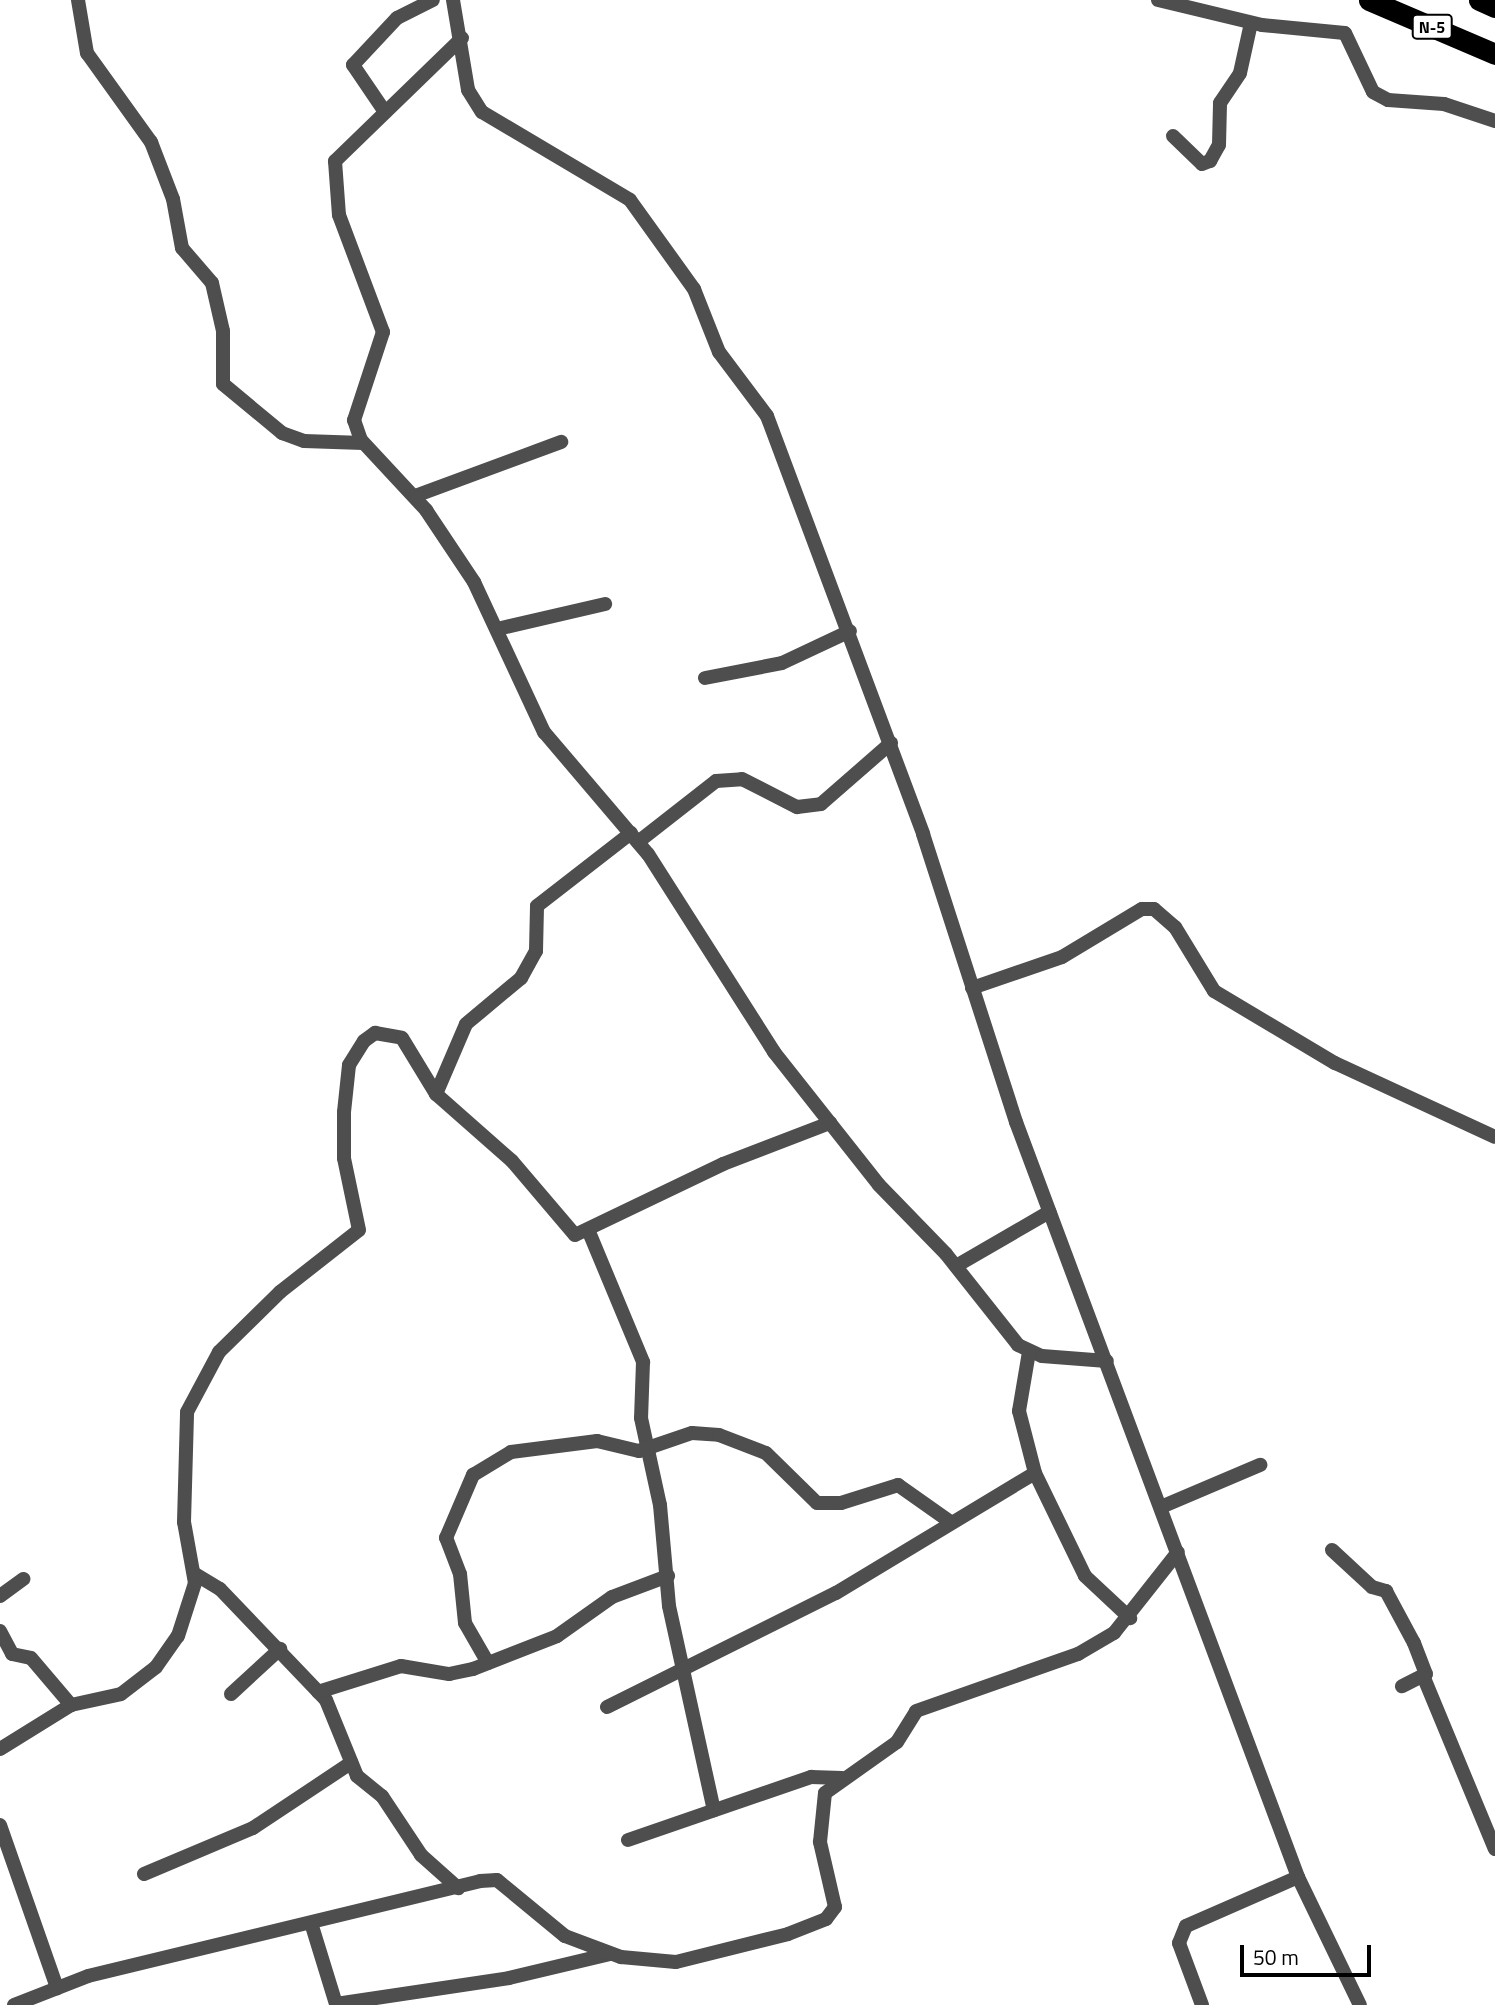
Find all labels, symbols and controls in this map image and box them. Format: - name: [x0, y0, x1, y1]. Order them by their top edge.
- road number: N-5: [1411, 15, 1453, 40]
- scale bar: [1243, 1932, 1374, 1976]
- text: 50 m: [1253, 1941, 1299, 1973]

